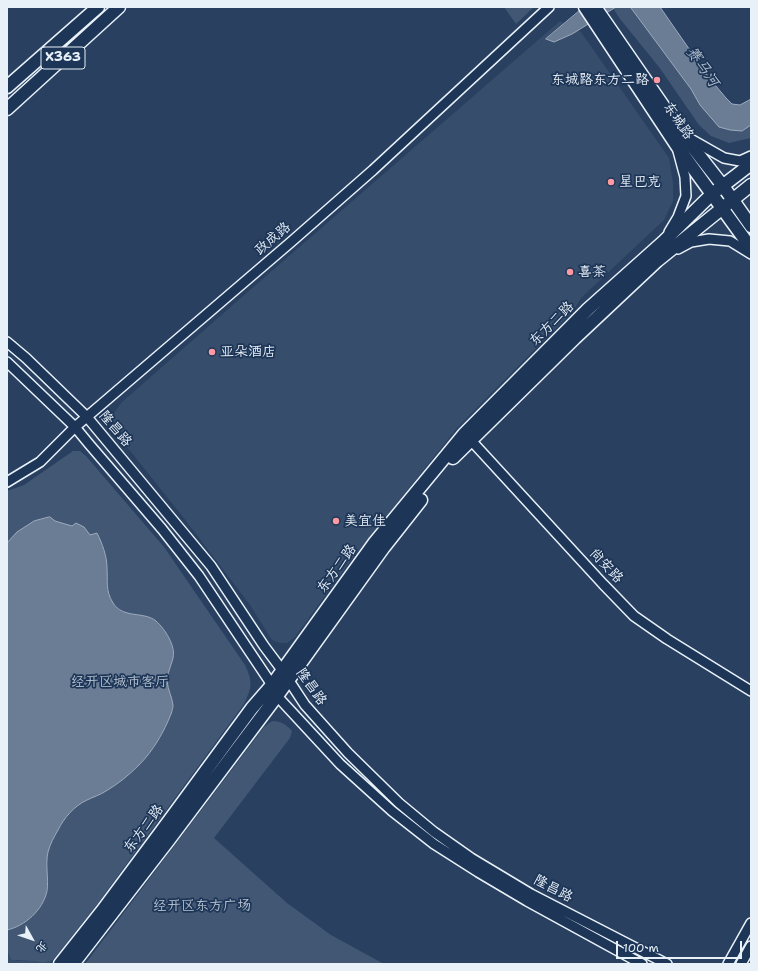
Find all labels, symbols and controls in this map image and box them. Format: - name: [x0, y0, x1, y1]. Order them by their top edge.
- water label: 赛马河: [682, 43, 722, 91]
- road number: X363: [41, 47, 85, 69]
- place label: 东城路东方二路: [551, 72, 649, 88]
- marker: 东城路东方二路: [652, 75, 662, 85]
- street label: 东城路: [659, 99, 697, 143]
- place label: 星巴克: [619, 174, 661, 190]
- marker: 星巴克: [606, 177, 616, 187]
- street label: 政成路: [252, 219, 294, 259]
- place label: 喜茶: [578, 264, 606, 280]
- marker: 喜茶: [565, 267, 575, 277]
- street label: 东方二路: [526, 298, 578, 350]
- place label: 亚朵酒店: [220, 344, 276, 360]
- marker: 亚朵酒店: [207, 347, 217, 357]
- street label: 隆昌路: [95, 408, 135, 450]
- place label: 美宜佳: [344, 513, 386, 529]
- marker: 美宜佳: [331, 516, 341, 526]
- street label: 东方二路: [314, 541, 360, 597]
- street label: 尚安路: [586, 545, 626, 587]
- street label: 隆昌路: [292, 665, 330, 709]
- park label: 经开区城市客厅: [71, 674, 169, 690]
- street label: 东方二路: [120, 802, 168, 856]
- street label: 隆昌路: [531, 872, 575, 906]
- park label: 经开区东方广场: [153, 898, 251, 914]
- north arrow: [12, 919, 52, 959]
- scale bar: [618, 933, 744, 959]
- text: 北: [32, 938, 51, 956]
- text: 100 m: [623, 940, 659, 956]

